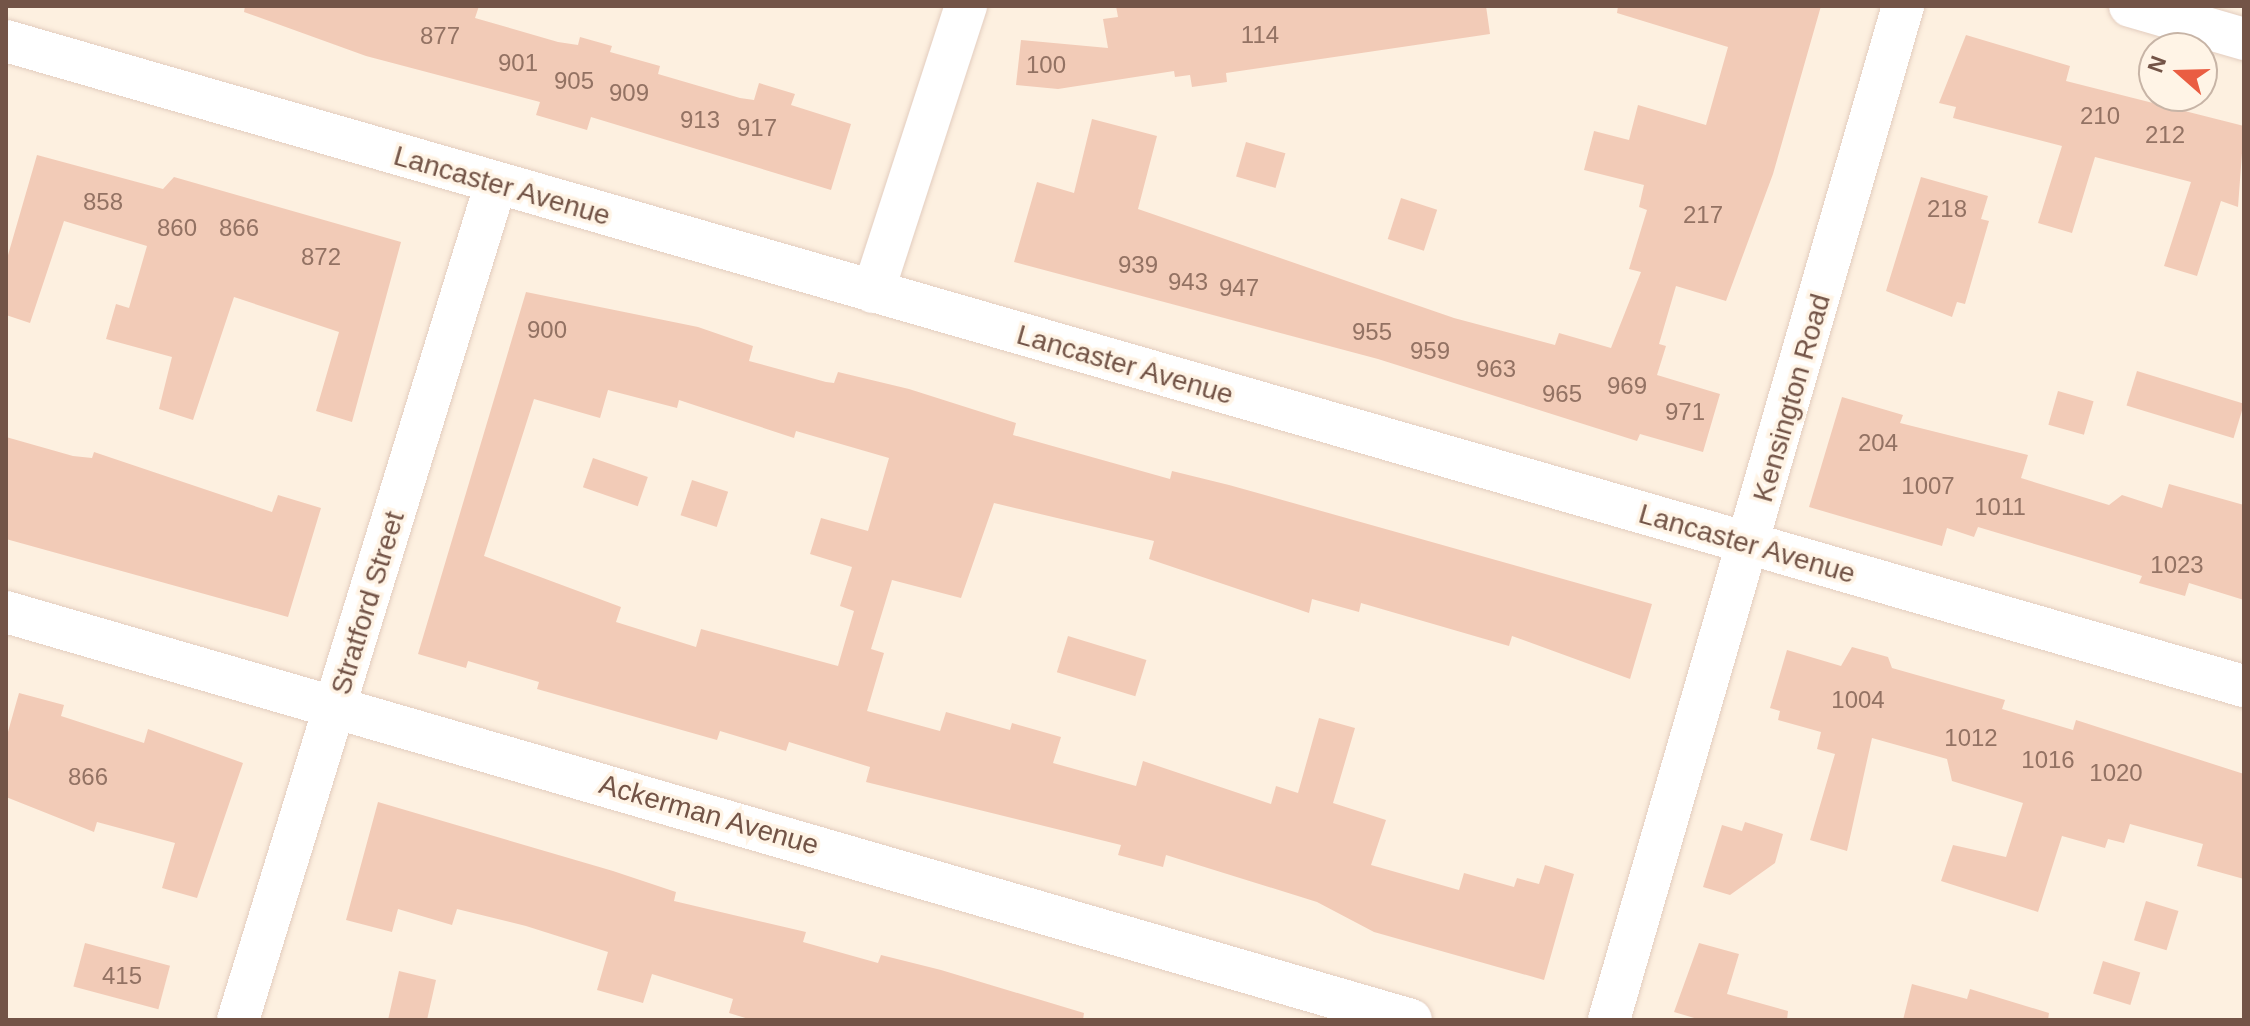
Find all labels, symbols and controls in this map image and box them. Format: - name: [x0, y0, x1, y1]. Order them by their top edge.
- house number: 114: [1241, 21, 1279, 49]
- house number: 877: [420, 22, 460, 50]
- north arrow: [2138, 32, 2218, 112]
- house number: 901: [498, 49, 538, 77]
- house number: 100: [1026, 51, 1066, 79]
- text: N: [2142, 53, 2171, 76]
- house number: 905: [554, 67, 594, 95]
- house number: 909: [609, 79, 649, 107]
- house number: 210: [2080, 102, 2120, 130]
- house number: 913: [680, 106, 720, 134]
- house number: 917: [737, 114, 777, 142]
- house number: 212: [2145, 121, 2185, 149]
- street label: Lancaster Avenue: [389, 139, 615, 233]
- house number: 858: [83, 188, 123, 216]
- house number: 218: [1927, 195, 1967, 223]
- house number: 217: [1683, 201, 1723, 229]
- house number: 860: [157, 214, 197, 242]
- house number: 866: [219, 214, 259, 242]
- house number: 872: [301, 243, 341, 271]
- house number: 939: [1118, 251, 1158, 279]
- house number: 943: [1168, 268, 1208, 296]
- house number: 947: [1219, 274, 1259, 302]
- street label: Kensington Road: [1746, 290, 1838, 506]
- house number: 900: [527, 316, 567, 344]
- street label: Lancaster Avenue: [1012, 318, 1238, 412]
- house number: 955: [1352, 318, 1392, 346]
- house number: 959: [1410, 337, 1450, 365]
- house number: 963: [1476, 355, 1516, 383]
- house number: 969: [1607, 372, 1647, 400]
- house number: 965: [1542, 380, 1582, 408]
- house number: 971: [1665, 398, 1705, 426]
- house number: 204: [1858, 429, 1898, 457]
- house number: 1007: [1901, 472, 1955, 500]
- house number: 1011: [1974, 493, 2026, 521]
- street label: Lancaster Avenue: [1634, 497, 1860, 591]
- street label: Stratford Street: [324, 507, 412, 699]
- house number: 1023: [2150, 551, 2204, 579]
- house number: 1004: [1831, 686, 1885, 714]
- house number: 1012: [1944, 724, 1998, 752]
- house number: 1016: [2021, 746, 2075, 774]
- house number: 1020: [2089, 759, 2143, 787]
- house number: 866: [68, 763, 108, 791]
- street label: Ackerman Avenue: [595, 767, 823, 863]
- house number: 415: [102, 962, 142, 990]

